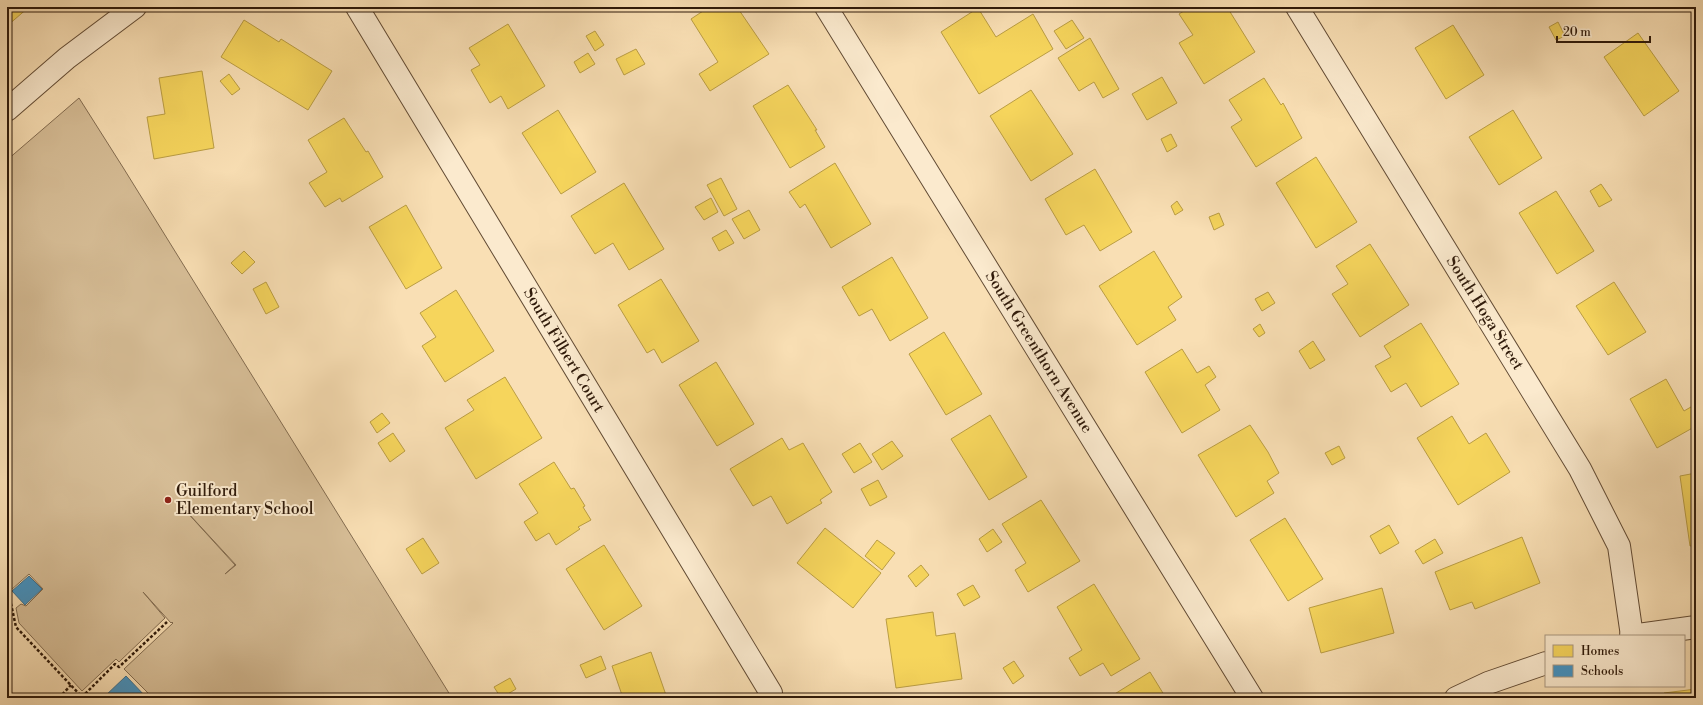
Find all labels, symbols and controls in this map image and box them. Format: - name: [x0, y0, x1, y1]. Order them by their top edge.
- scale bar: [1557, 18, 1650, 44]
- text: 20 m: [1563, 25, 1591, 40]
- street label: South Hoga Street: [1442, 252, 1528, 374]
- street label: South Greenthorn Avenue: [981, 267, 1097, 437]
- street label: South Filbert Court: [519, 284, 609, 416]
- place label: Guilford Elementary School: [176, 481, 314, 519]
- marker: Guilford Elementary School: [163, 495, 173, 505]
- legend: [1545, 635, 1685, 687]
- text: Homes: [1581, 644, 1619, 659]
- text: Schools: [1581, 664, 1623, 679]

